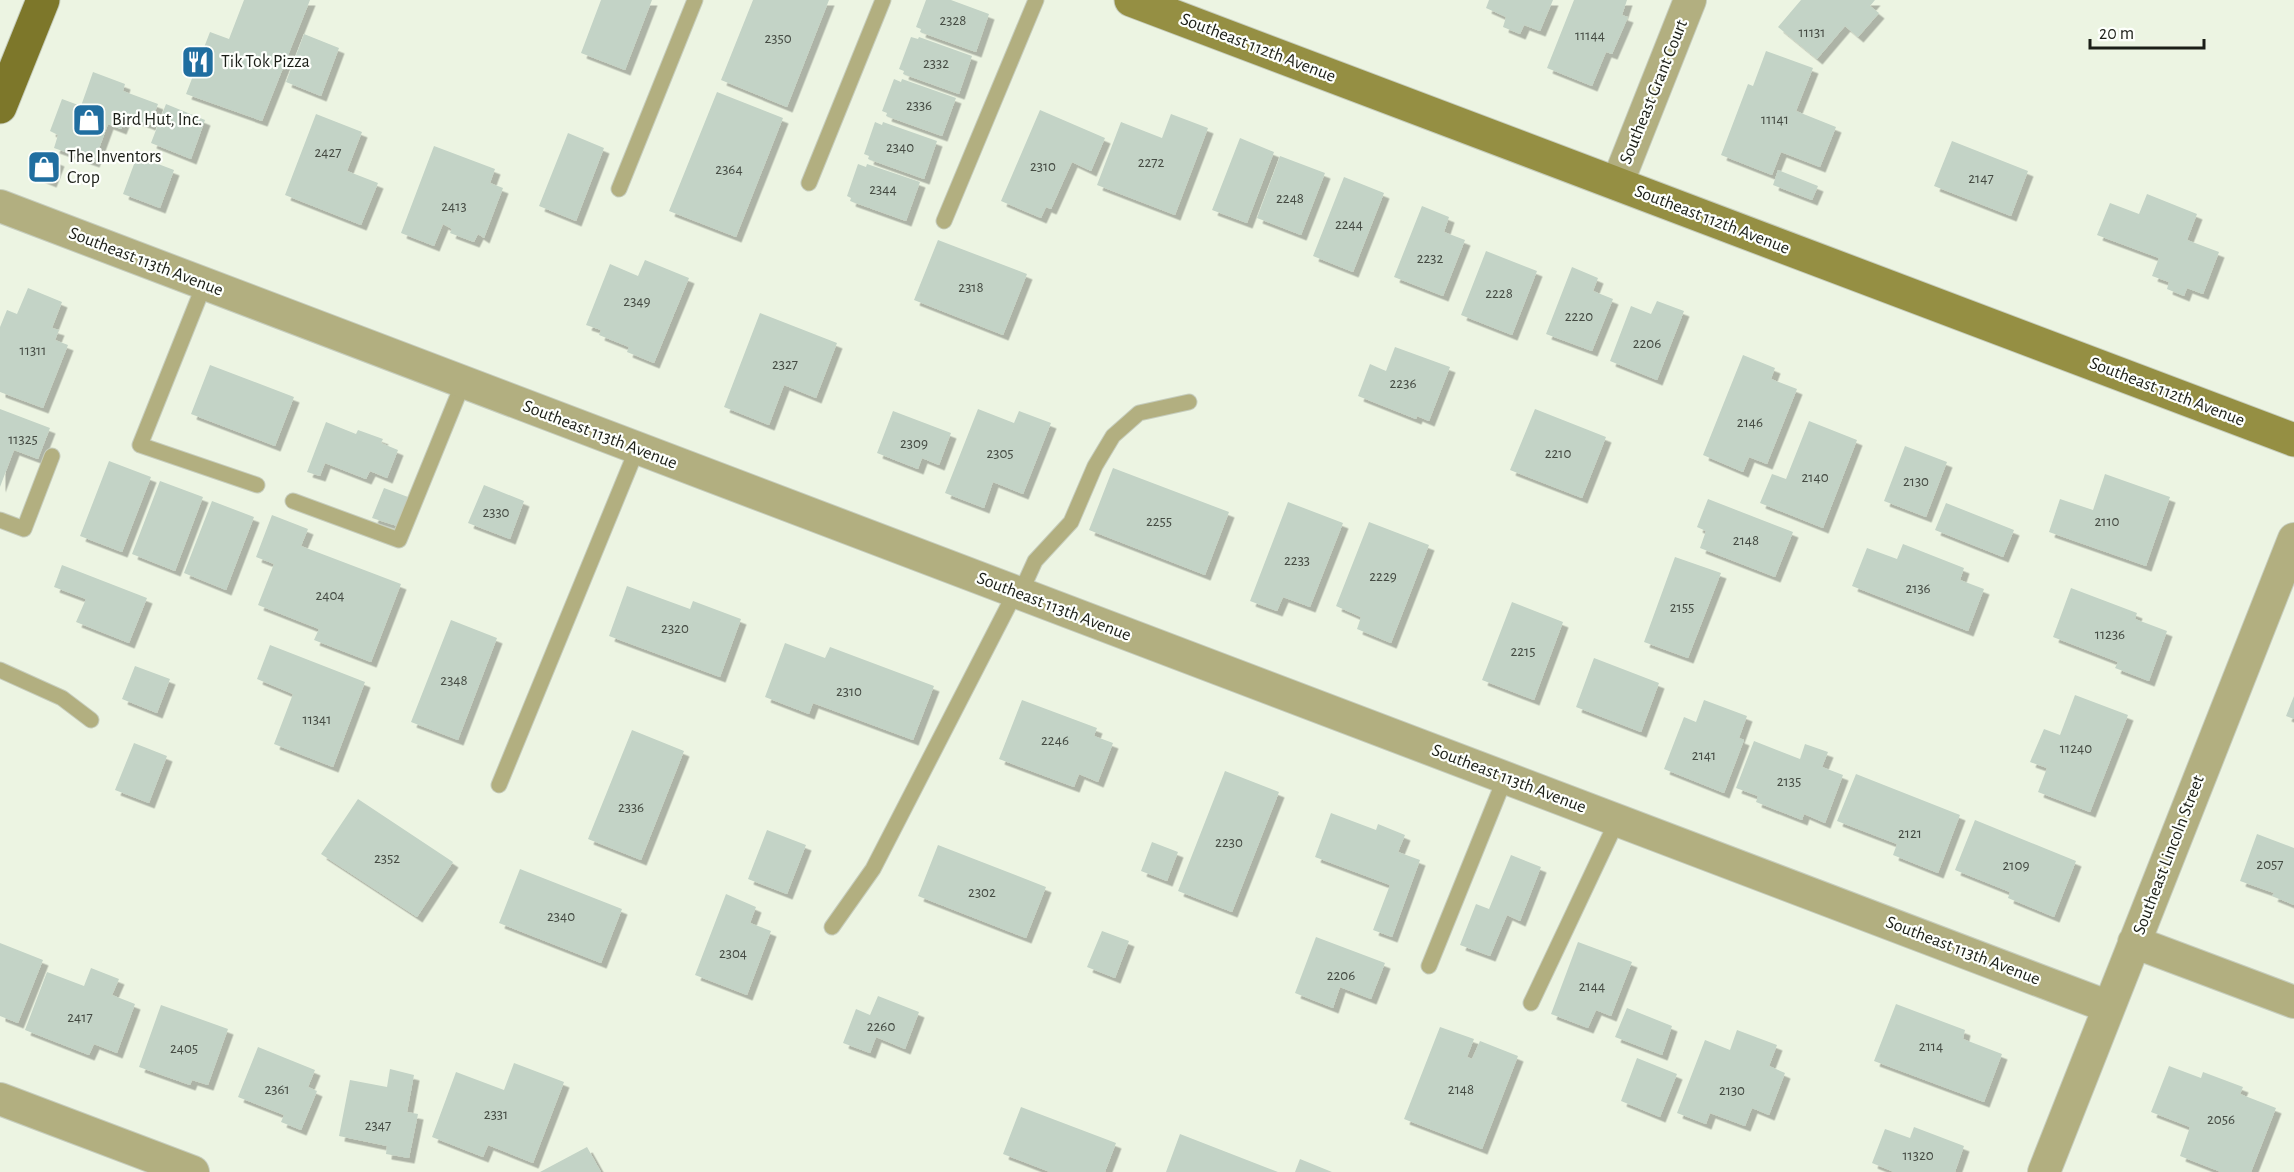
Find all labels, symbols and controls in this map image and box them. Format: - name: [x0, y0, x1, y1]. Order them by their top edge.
- street label: Southeast 112th Avenue: [1178, 10, 1338, 86]
- scale bar: [2090, 12, 2204, 50]
- house number: 2328: [940, 13, 966, 28]
- street label: Southeast Grant Court: [1617, 17, 1691, 167]
- house number: 11131: [1799, 25, 1825, 40]
- text: 20 m: [2099, 25, 2134, 43]
- house number: 11144: [1575, 28, 1605, 43]
- house number: 2350: [764, 31, 792, 46]
- restaurant icon: Tik Tok Pizza: [180, 44, 216, 80]
- place label: Tik Tok Pizza: [221, 53, 310, 71]
- house number: 2332: [923, 56, 949, 71]
- house number: 2336: [906, 98, 932, 113]
- shop icon: Bird Hut, Inc.: [71, 102, 107, 138]
- place label: Bird Hut, Inc.: [112, 111, 202, 129]
- house number: 11141: [1761, 112, 1789, 127]
- house number: 2340: [886, 140, 914, 155]
- house number: 2427: [314, 145, 342, 160]
- place label: The Inventors Crop: [67, 148, 161, 187]
- shop icon: The Inventors Crop: [26, 149, 62, 185]
- house number: 2272: [1138, 155, 1165, 170]
- house number: 2310: [1030, 159, 1056, 174]
- house number: 2364: [715, 162, 743, 177]
- house number: 2147: [1968, 171, 1994, 186]
- house number: 2344: [869, 182, 897, 197]
- street label: Southeast 112th Avenue: [1632, 182, 1792, 258]
- house number: 2248: [1276, 191, 1304, 206]
- house number: 2413: [441, 199, 467, 214]
- house number: 2244: [1335, 217, 1363, 232]
- street label: Southeast 113th Avenue: [66, 224, 226, 300]
- house number: 2232: [1417, 251, 1444, 266]
- house number: 2318: [958, 280, 984, 295]
- house number: 2228: [1485, 286, 1513, 301]
- house number: 2349: [623, 294, 651, 309]
- house number: 2220: [1565, 309, 1593, 324]
- house number: 2206: [1633, 336, 1661, 351]
- house number: 11311: [20, 343, 46, 358]
- street label: Southeast 112th Avenue: [2087, 354, 2247, 430]
- house number: 2327: [772, 357, 798, 372]
- house number: 2236: [1390, 376, 1416, 391]
- street label: Southeast 113th Avenue: [520, 397, 680, 473]
- house number: 2146: [1737, 415, 1763, 430]
- house number: 11325: [8, 432, 38, 447]
- house number: 2309: [900, 436, 928, 451]
- house number: 2305: [986, 446, 1014, 461]
- house number: 2210: [1545, 446, 1571, 461]
- house number: 2140: [1801, 470, 1829, 485]
- house number: 2130: [1903, 474, 1929, 489]
- house number: 2330: [482, 505, 510, 520]
- house number: 2255: [1146, 514, 1172, 529]
- house number: 2110: [2094, 514, 2120, 529]
- house number: 2148: [1733, 533, 1759, 548]
- house number: 2233: [1284, 553, 1310, 568]
- street label: Southeast 113th Avenue: [974, 569, 1134, 645]
- house number: 2229: [1369, 569, 1397, 584]
- house number: 2136: [1905, 581, 1931, 596]
- house number: 2404: [315, 588, 345, 603]
- house number: 2155: [1670, 600, 1694, 615]
- house number: 2320: [661, 621, 689, 636]
- house number: 11236: [2095, 627, 2125, 642]
- house number: 2215: [1510, 644, 1536, 659]
- house number: 2348: [440, 673, 468, 688]
- house number: 2310: [836, 684, 862, 699]
- house number: 11341: [303, 712, 331, 727]
- house number: 2246: [1041, 733, 1069, 748]
- street label: Southeast 113th Avenue: [1429, 741, 1589, 817]
- house number: 11240: [2060, 741, 2092, 756]
- house number: 2141: [1692, 748, 1716, 763]
- street label: Southeast Lincoln Street: [2130, 773, 2208, 937]
- house number: 2135: [1777, 774, 1801, 789]
- house number: 2336: [618, 800, 644, 815]
- house number: 2121: [1898, 826, 1922, 841]
- house number: 2230: [1215, 835, 1243, 850]
- house number: 2352: [374, 851, 400, 866]
- house number: 2057: [2256, 857, 2284, 872]
- house number: 2109: [2003, 858, 2029, 873]
- house number: 2302: [968, 885, 996, 900]
- house number: 2340: [547, 909, 575, 924]
- street label: Southeast 113th Avenue: [1883, 913, 2043, 989]
- house number: 2304: [719, 946, 747, 961]
- house number: 2206: [1327, 968, 1355, 983]
- house number: 2144: [1579, 979, 1605, 994]
- house number: 2417: [67, 1010, 93, 1025]
- house number: 2260: [867, 1019, 895, 1034]
- house number: 2114: [1919, 1039, 1943, 1054]
- house number: 2405: [170, 1041, 198, 1056]
- house number: 2361: [264, 1082, 290, 1097]
- house number: 2148: [1448, 1082, 1474, 1097]
- house number: 2130: [1719, 1083, 1745, 1098]
- house number: 2331: [484, 1107, 508, 1122]
- house number: 2056: [2207, 1112, 2235, 1127]
- house number: 2347: [365, 1118, 391, 1133]
- house number: 11320: [1902, 1148, 1934, 1163]

